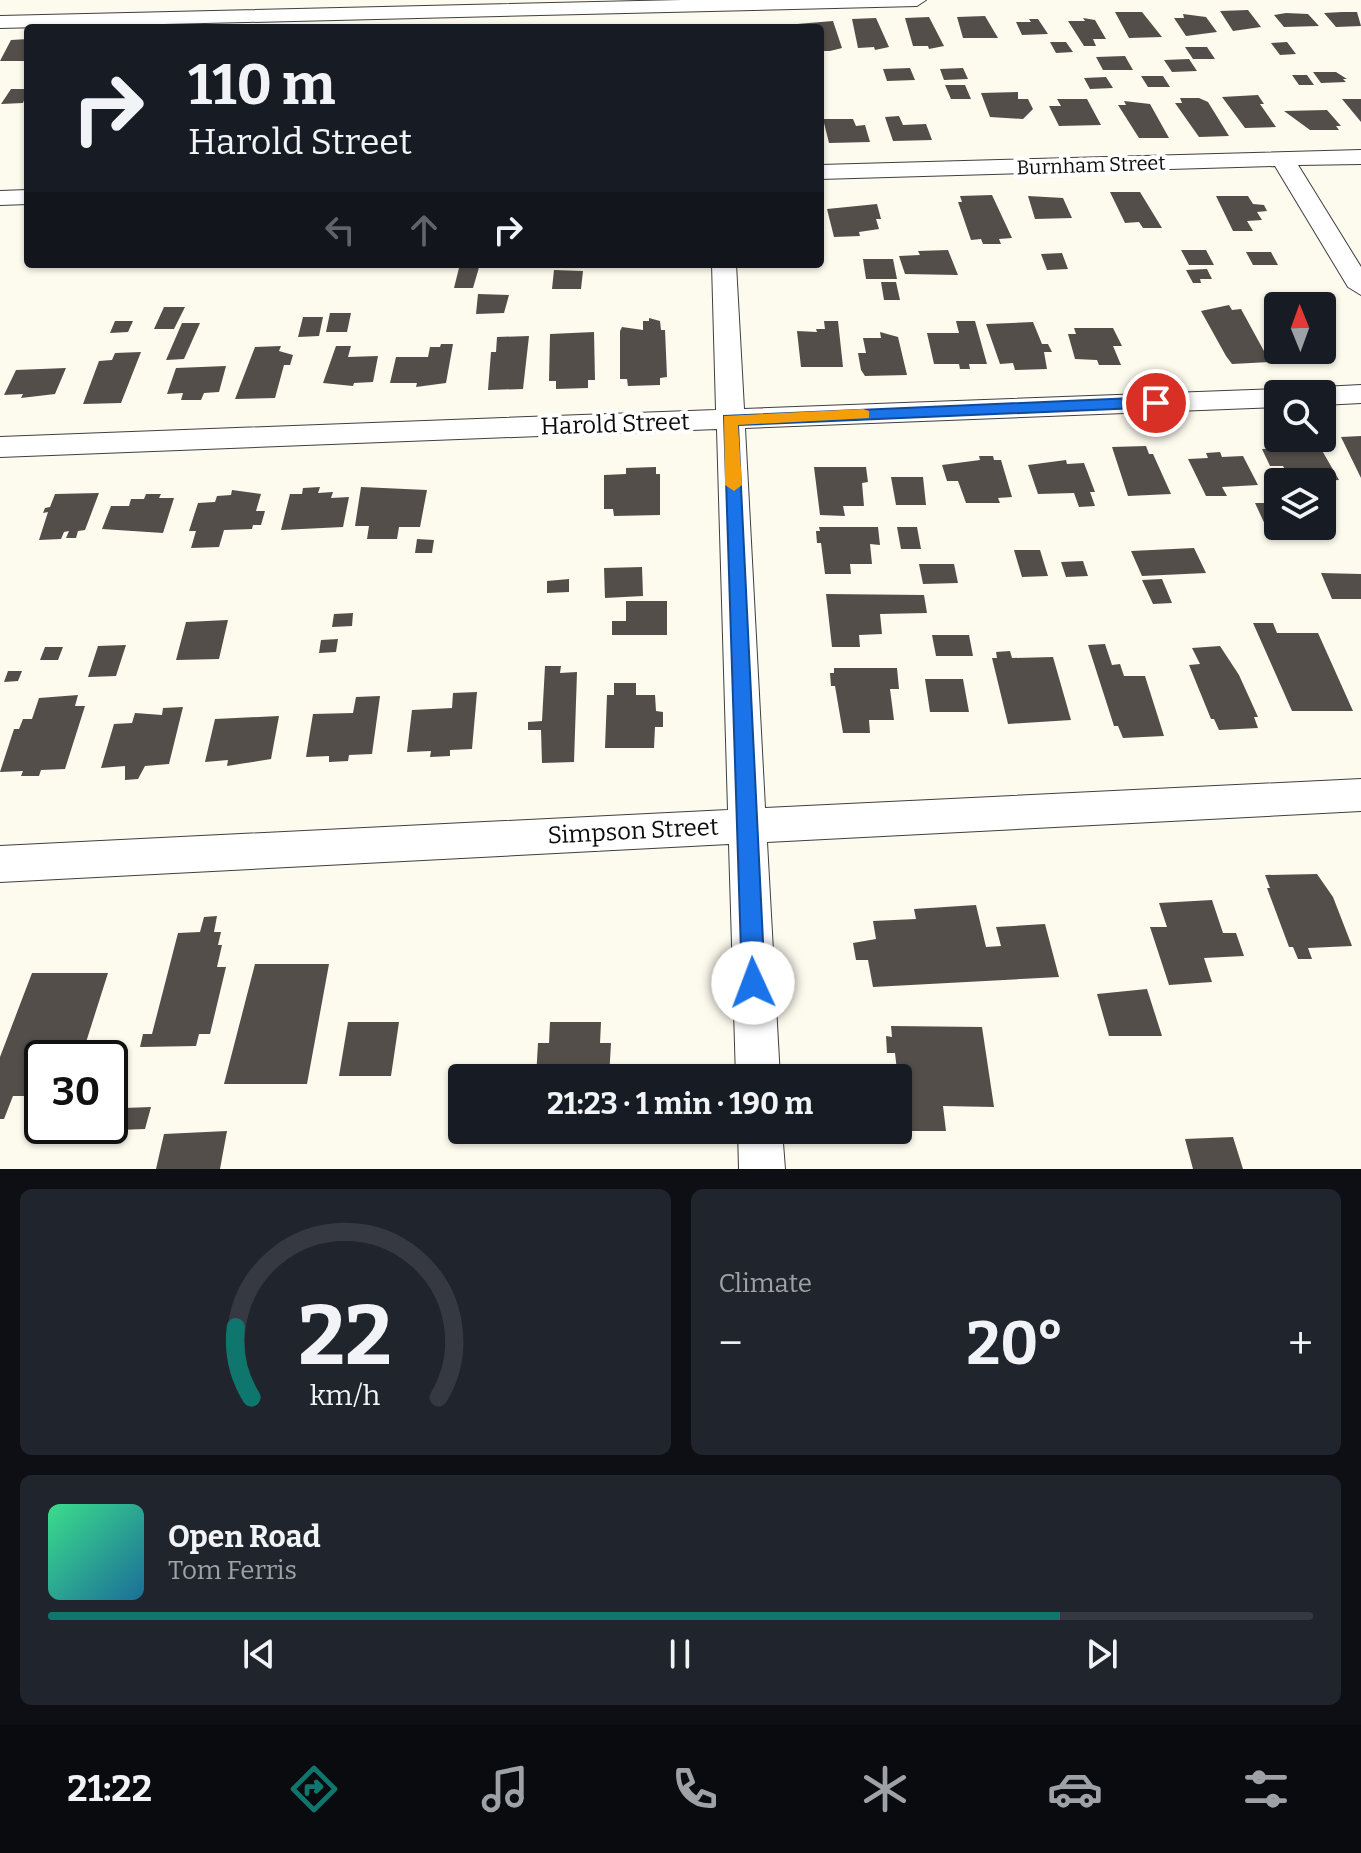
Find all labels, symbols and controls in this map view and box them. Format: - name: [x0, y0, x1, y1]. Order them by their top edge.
- text: 110 m: [188, 52, 335, 119]
- icon: right: [56, 56, 160, 160]
- text: Harold Street: [188, 120, 412, 164]
- street label: Burnham Street: [1016, 150, 1166, 180]
- icon: left: [318, 208, 362, 252]
- icon: ahead: [402, 208, 446, 252]
- icon: right: [486, 208, 530, 252]
- north arrow: [1264, 292, 1336, 364]
- map controls: [1264, 292, 1336, 540]
- pin: [1122, 369, 1190, 437]
- button: search: [1264, 380, 1336, 452]
- icon: arrive: [1134, 381, 1178, 425]
- street label: Harold Street: [540, 407, 690, 441]
- button: layers: [1264, 468, 1336, 540]
- street label: Simpson Street: [547, 813, 719, 849]
- position arrow: [711, 941, 795, 1025]
- speed limit sign: 30: [24, 1040, 128, 1144]
- text: 21:23 · 1 min · 190 m: [547, 1086, 813, 1122]
- text: Climate: [719, 1268, 812, 1299]
- text: 22: [298, 1286, 392, 1386]
- text: 20°: [966, 1308, 1064, 1380]
- text: −: [719, 1317, 743, 1370]
- text: +: [1288, 1317, 1313, 1370]
- text: km/h: [310, 1378, 381, 1413]
- text: Open Road: [168, 1519, 321, 1555]
- text: Tom Ferris: [168, 1555, 297, 1586]
- icon: previous: [237, 1632, 281, 1676]
- icon: pause: [658, 1632, 702, 1676]
- icon: next: [1080, 1632, 1124, 1676]
- icon: directions: [286, 1761, 342, 1817]
- icon: music: [477, 1761, 533, 1817]
- icon: phone: [667, 1761, 723, 1817]
- icon: climate: [857, 1761, 913, 1817]
- icon: car: [1047, 1761, 1103, 1817]
- icon: filters: [1238, 1761, 1294, 1817]
- text: 21:22: [67, 1767, 152, 1811]

